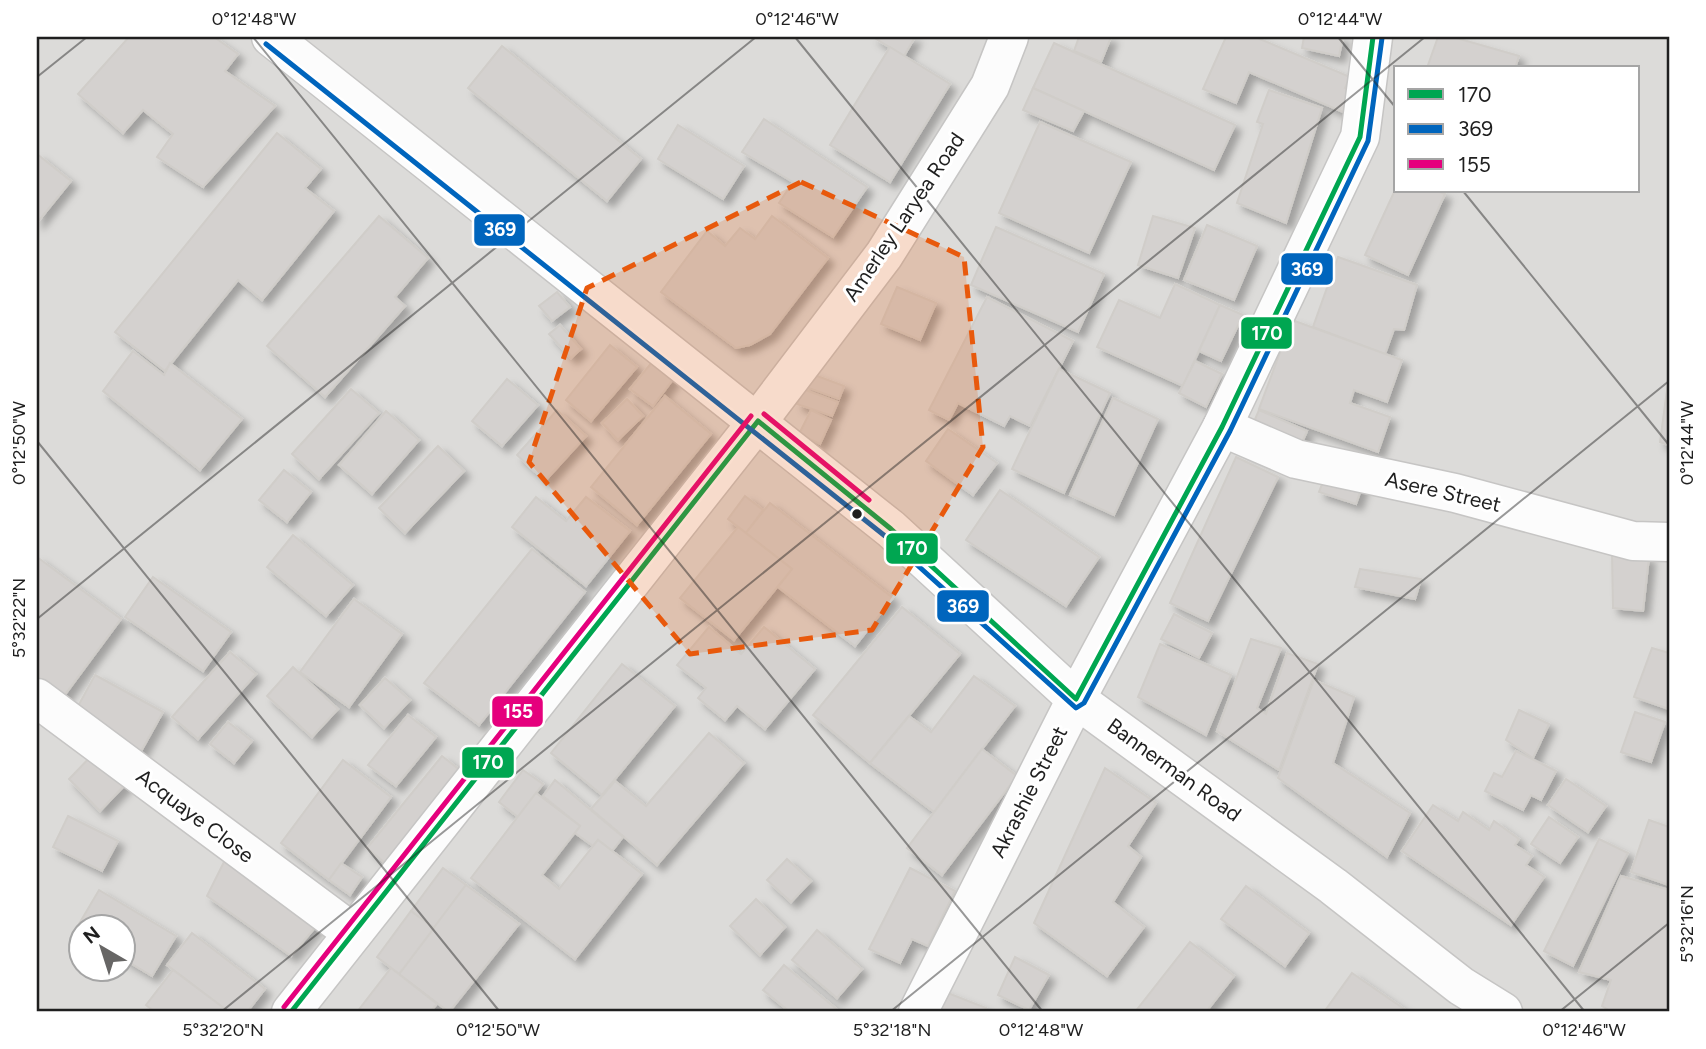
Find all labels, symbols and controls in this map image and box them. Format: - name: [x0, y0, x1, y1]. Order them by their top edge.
- text: 0°12'48"W: [212, 8, 297, 30]
- text: 0°12'46"W: [755, 8, 840, 30]
- text: 0°12'44"W: [1298, 8, 1383, 30]
- legend: [1394, 66, 1640, 192]
- text: 170: [1458, 82, 1491, 107]
- text: 369: [1458, 116, 1493, 141]
- street label: Amerley Laryea Road: [838, 128, 969, 306]
- text: 155: [1458, 152, 1491, 177]
- line badge: 369: [473, 213, 526, 247]
- text: 369: [484, 218, 516, 241]
- line badge: 369: [1280, 252, 1334, 286]
- text: 369: [1291, 258, 1323, 281]
- line badge: 170: [1240, 316, 1293, 350]
- text: 170: [1252, 322, 1282, 345]
- text: 0°12'50"W: [8, 400, 30, 485]
- text: 0°12'44"W: [1676, 400, 1698, 485]
- street label: Asere Street: [1383, 466, 1503, 517]
- unlabelled marker: [850, 507, 864, 521]
- line badge: 170: [885, 532, 939, 565]
- text: 170: [897, 537, 927, 560]
- text: 5°32'22"N: [8, 578, 30, 658]
- line badge: 369: [936, 589, 990, 623]
- text: 369: [947, 595, 979, 618]
- line badge: 155: [491, 695, 544, 728]
- text: 155: [503, 700, 533, 723]
- street label: Bannerman Road: [1102, 713, 1246, 827]
- street label: Akrashie Street: [985, 722, 1072, 862]
- line badge: 170: [461, 746, 515, 779]
- text: 170: [473, 751, 503, 774]
- street label: Acquaye Close: [132, 763, 259, 868]
- text: 5°32'16"N: [1676, 885, 1698, 963]
- north arrow: [66, 912, 136, 982]
- text: N: [79, 922, 105, 949]
- text: 5°32'20"N: [182, 1019, 264, 1041]
- text: 0°12'50"W: [456, 1019, 541, 1041]
- text: 5°32'18"N: [853, 1019, 931, 1041]
- text: 0°12'48"W: [999, 1019, 1084, 1041]
- text: 0°12'46"W: [1542, 1019, 1627, 1041]

